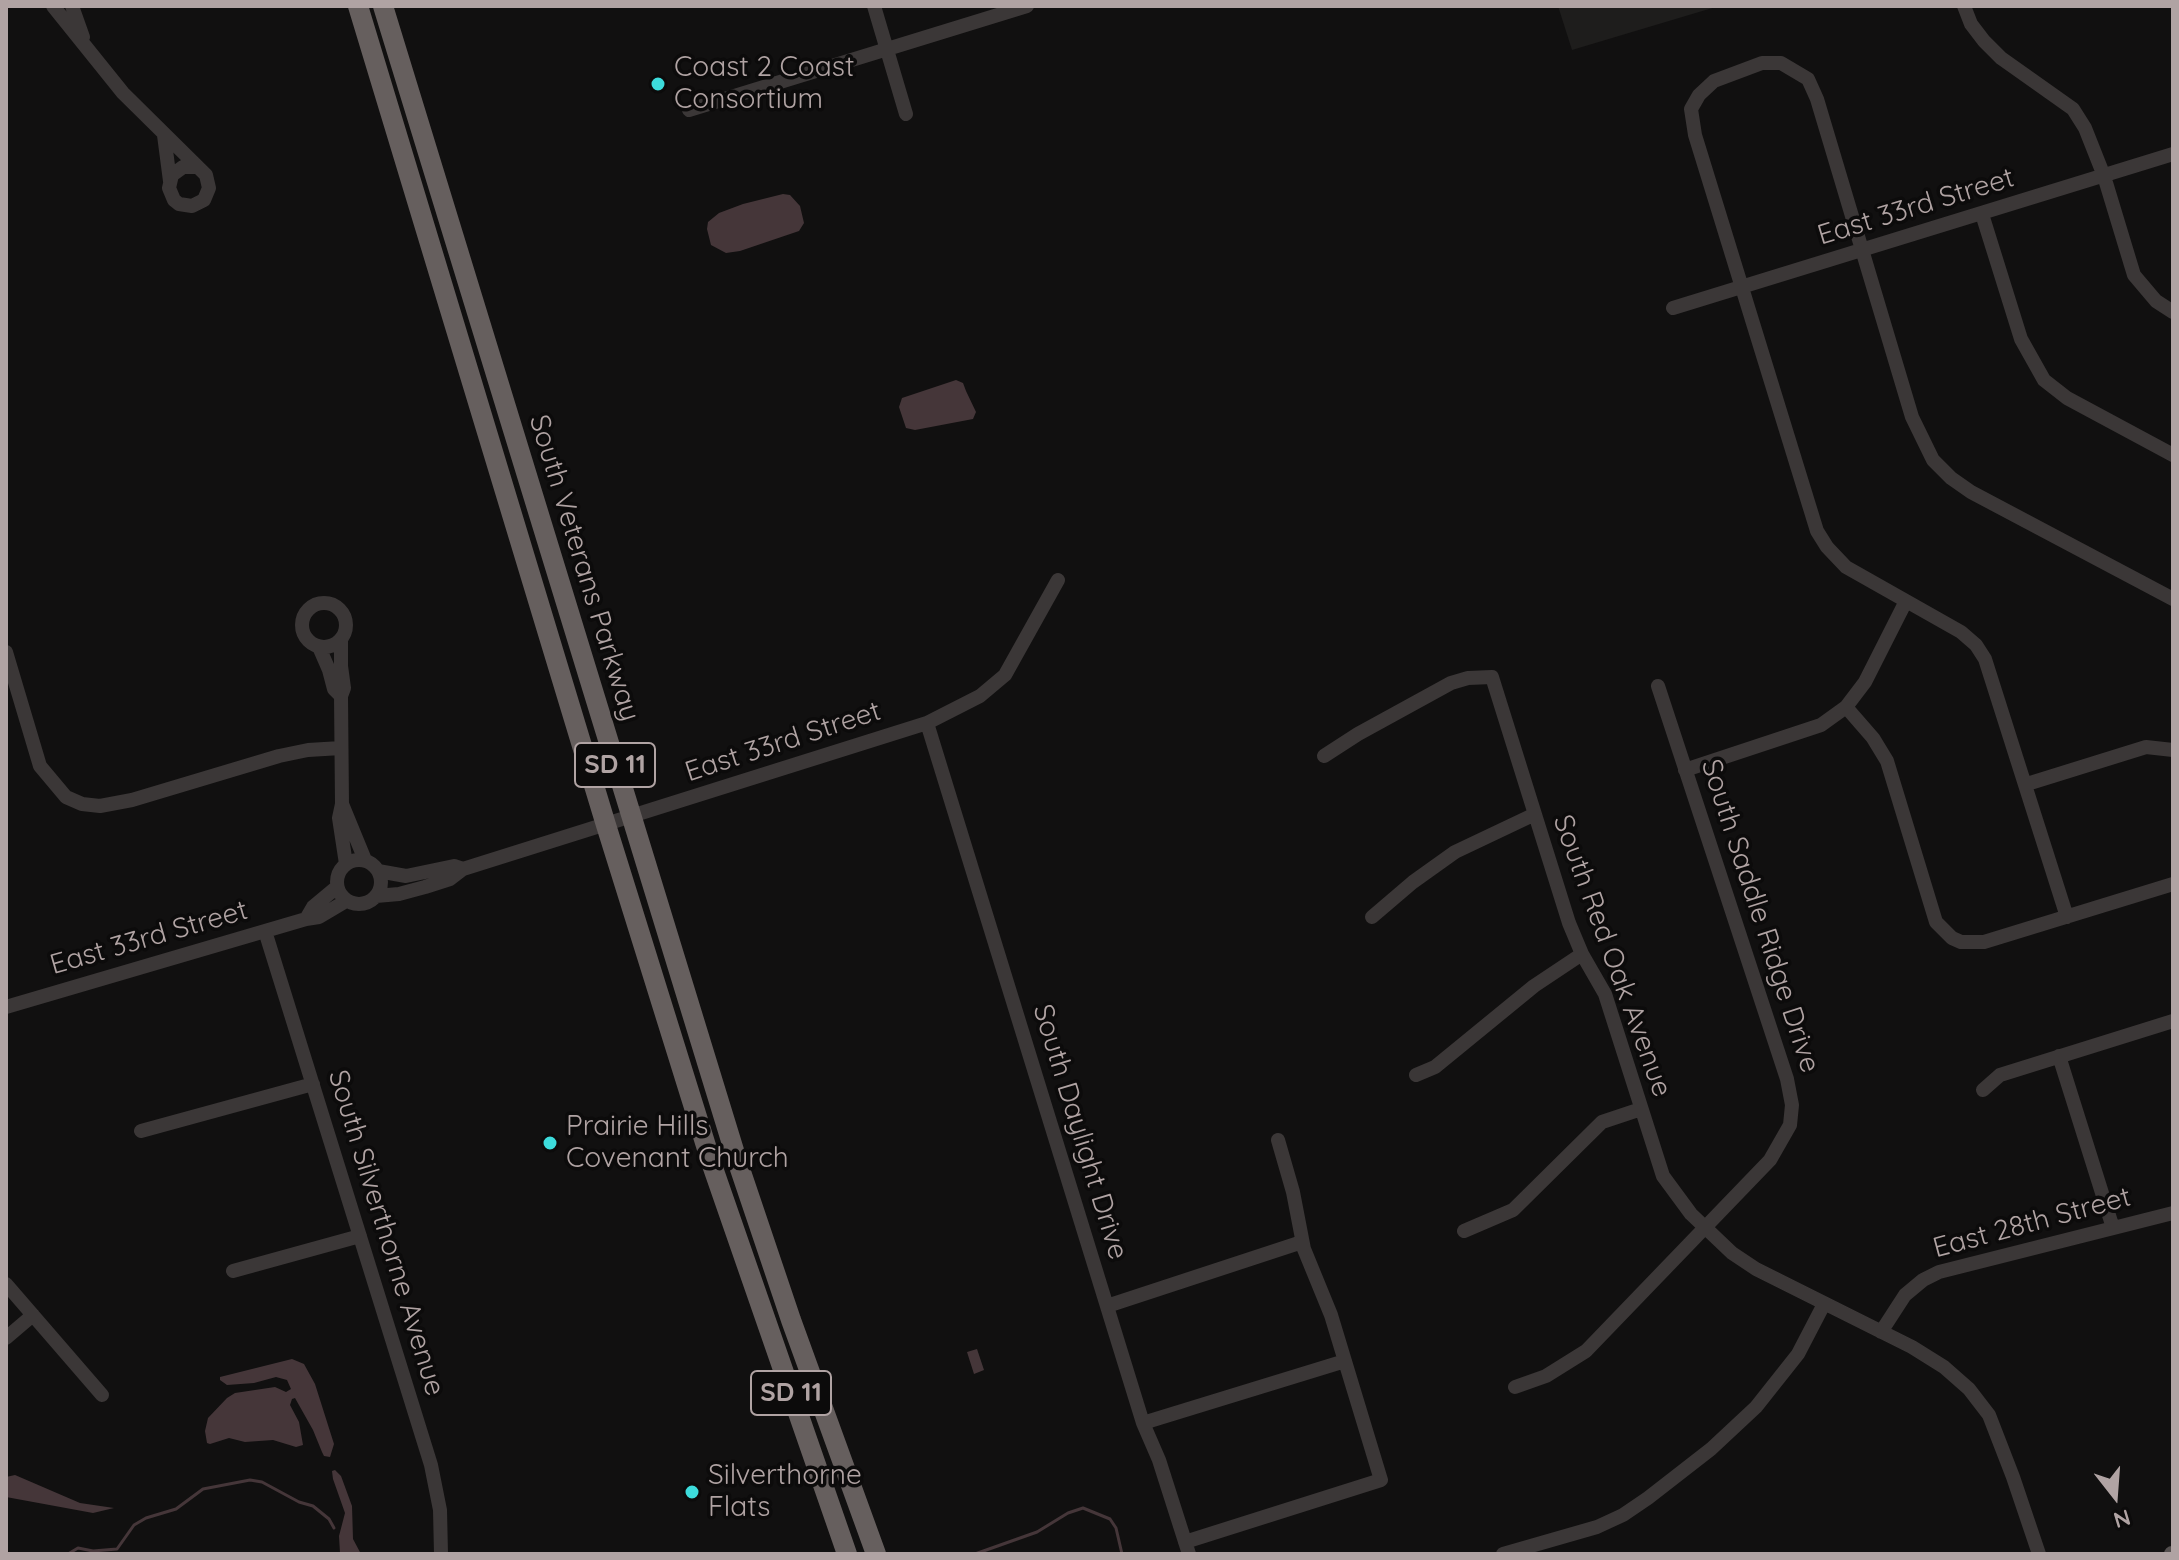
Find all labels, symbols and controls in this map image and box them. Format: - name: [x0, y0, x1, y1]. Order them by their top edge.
- place label: Coast 2 Coast Consortium: [674, 51, 854, 117]
- marker: Coast 2 Coast Consortium: [649, 75, 667, 93]
- street label: East 33rd Street: [1814, 161, 2018, 253]
- street label: South Veterans Parkway: [521, 411, 647, 725]
- street label: East 33rd Street: [681, 695, 885, 789]
- road number: SD 11: [575, 743, 655, 787]
- street label: South Saddle Ridge Drive: [1693, 755, 1827, 1077]
- street label: South Red Oak Avenue: [1545, 810, 1679, 1102]
- street label: East 33rd Street: [46, 894, 252, 982]
- street label: South Daylight Drive: [1025, 1000, 1135, 1264]
- street label: South Silverthorne Avenue: [320, 1066, 452, 1400]
- place label: Prairie Hills Covenant Church: [566, 1110, 789, 1176]
- marker: Prairie Hills Covenant Church: [541, 1134, 559, 1152]
- street label: East 28th Street: [1929, 1180, 2135, 1266]
- road number: SD 11: [751, 1371, 831, 1415]
- north arrow: [2075, 1456, 2155, 1536]
- place label: Silverthorne Flats: [708, 1459, 862, 1525]
- marker: Silverthorne Flats: [683, 1483, 701, 1501]
- text: N: [2110, 1503, 2134, 1535]

